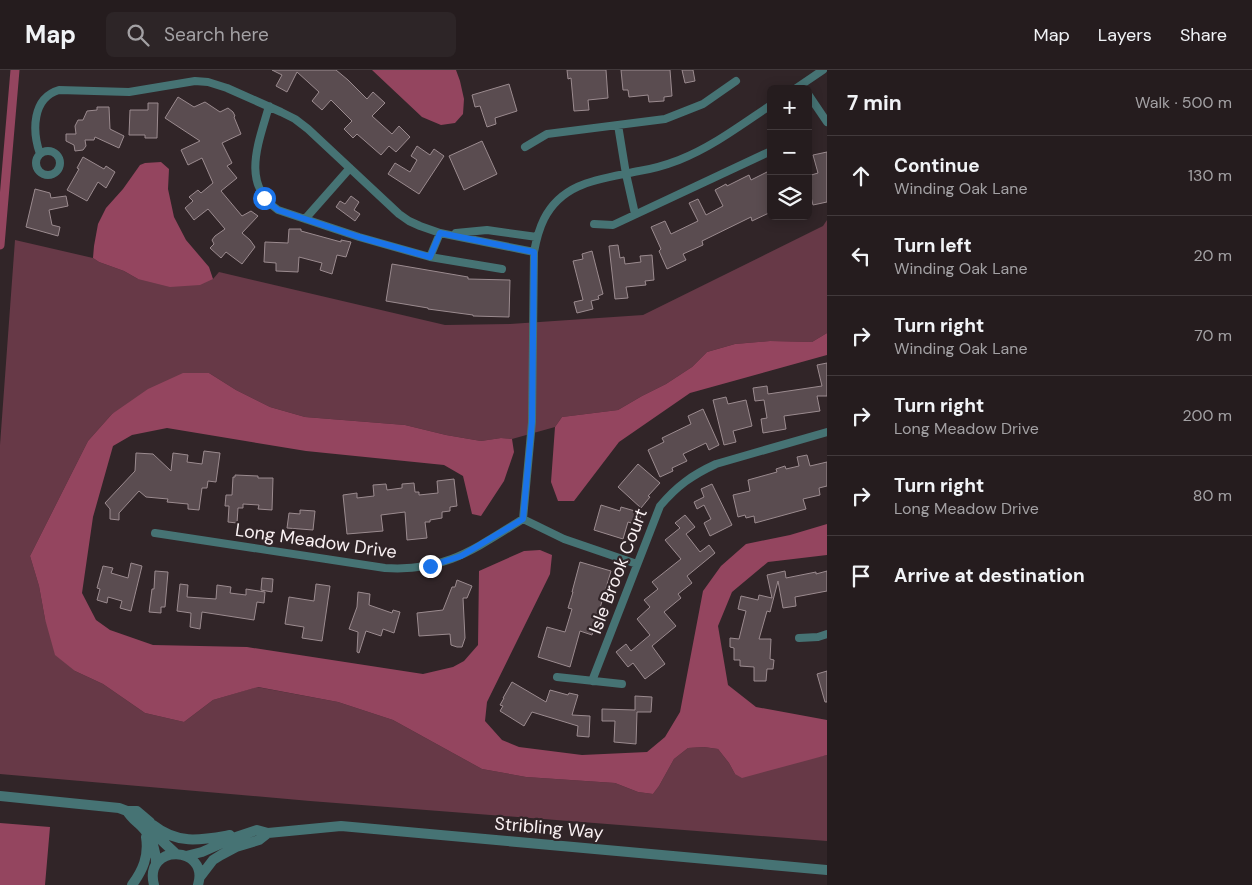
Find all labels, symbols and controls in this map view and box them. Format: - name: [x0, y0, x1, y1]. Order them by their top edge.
- search box: [106, 12, 456, 57]
- text: Map: [25, 19, 76, 50]
- icon: search: [124, 21, 152, 49]
- text: Search here: [164, 22, 269, 47]
- text: Map: [1034, 23, 1070, 47]
- text: Layers: [1098, 23, 1152, 47]
- text: Share: [1180, 23, 1227, 47]
- map controls: [767, 85, 812, 220]
- button: +: [767, 85, 812, 130]
- text: 7 min: [847, 89, 902, 117]
- text: Walk · 500 m: [1135, 92, 1232, 113]
- button: −: [767, 130, 812, 175]
- text: Continue: [894, 153, 980, 178]
- icon: ahead: [847, 162, 875, 190]
- text: 130 m: [1188, 165, 1232, 186]
- button: layers: [767, 175, 812, 220]
- text: Winding Oak Lane: [894, 178, 1028, 199]
- route start: [253, 187, 276, 210]
- text: Turn left: [894, 233, 972, 258]
- icon: left: [847, 242, 875, 270]
- text: 20 m: [1193, 245, 1232, 266]
- text: Winding Oak Lane: [894, 258, 1028, 279]
- text: Turn right: [894, 313, 984, 338]
- icon: right: [847, 322, 875, 350]
- text: 70 m: [1194, 325, 1232, 346]
- text: Winding Oak Lane: [894, 338, 1028, 359]
- text: Turn right: [894, 393, 984, 418]
- icon: right: [847, 402, 875, 430]
- text: 200 m: [1183, 405, 1232, 426]
- text: Long Meadow Drive: [894, 418, 1039, 439]
- text: Turn right: [894, 473, 984, 498]
- icon: right: [847, 482, 875, 510]
- text: 80 m: [1193, 485, 1232, 506]
- text: Long Meadow Drive: [894, 498, 1039, 519]
- street label: Isle Brook Court: [583, 505, 653, 637]
- street label: Long Meadow Drive: [234, 518, 398, 564]
- route end: [419, 555, 442, 578]
- icon: arrive: [847, 562, 875, 590]
- text: Arrive at destination: [894, 563, 1085, 588]
- street label: Stribling Way: [493, 811, 605, 845]

